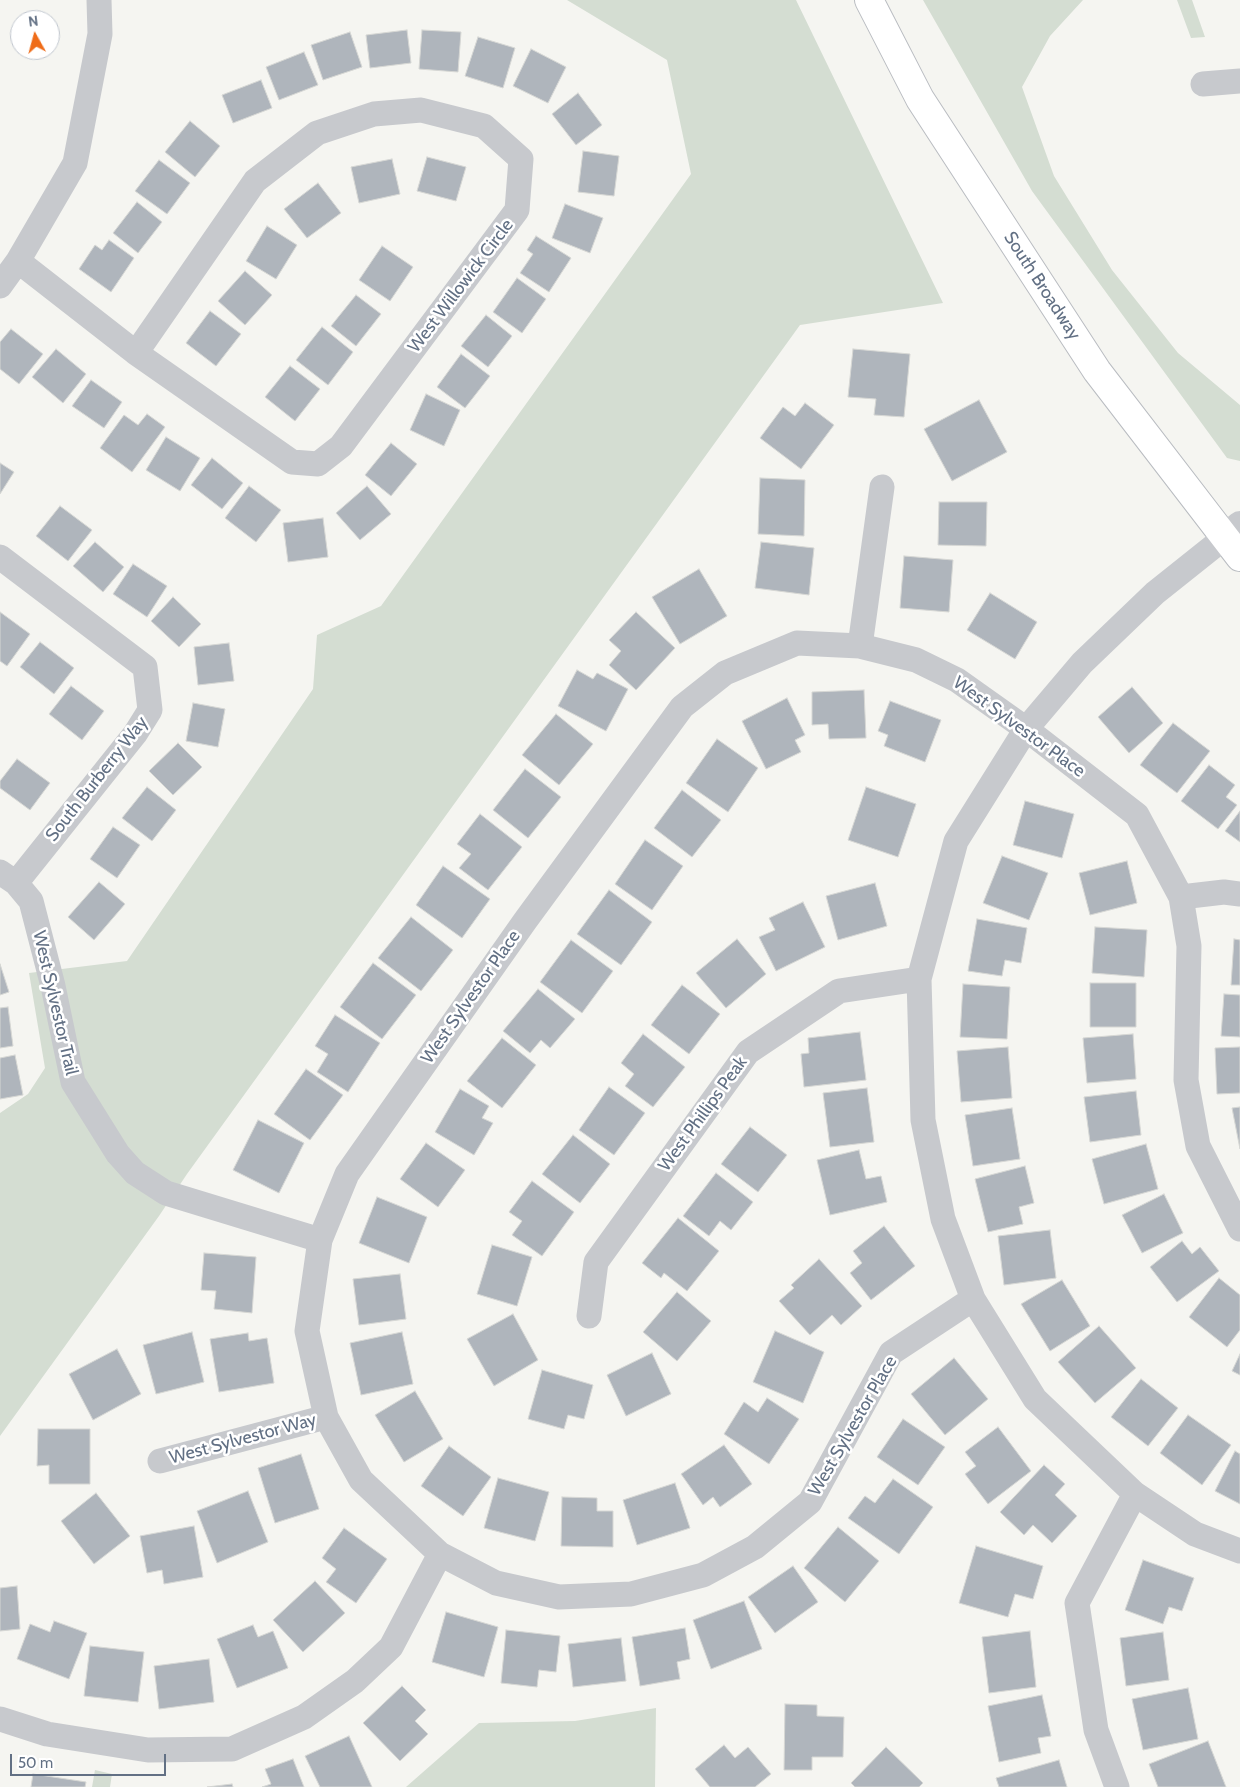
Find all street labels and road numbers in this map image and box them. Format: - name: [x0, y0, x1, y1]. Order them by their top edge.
- street label: West Willowick Circle: [404, 215, 518, 357]
- street label: South Broadway: [999, 228, 1085, 344]
- street label: West Sylvestor Place: [949, 672, 1089, 782]
- street label: South Burberry Way: [41, 712, 153, 846]
- street label: West Sylvestor Place: [417, 926, 525, 1068]
- street label: West Sylvestor Trail: [28, 929, 82, 1077]
- street label: West Phillips Peak: [654, 1052, 752, 1176]
- street label: West Sylvestor Place: [804, 1352, 902, 1500]
- street label: West Sylvestor Way: [167, 1409, 319, 1469]

